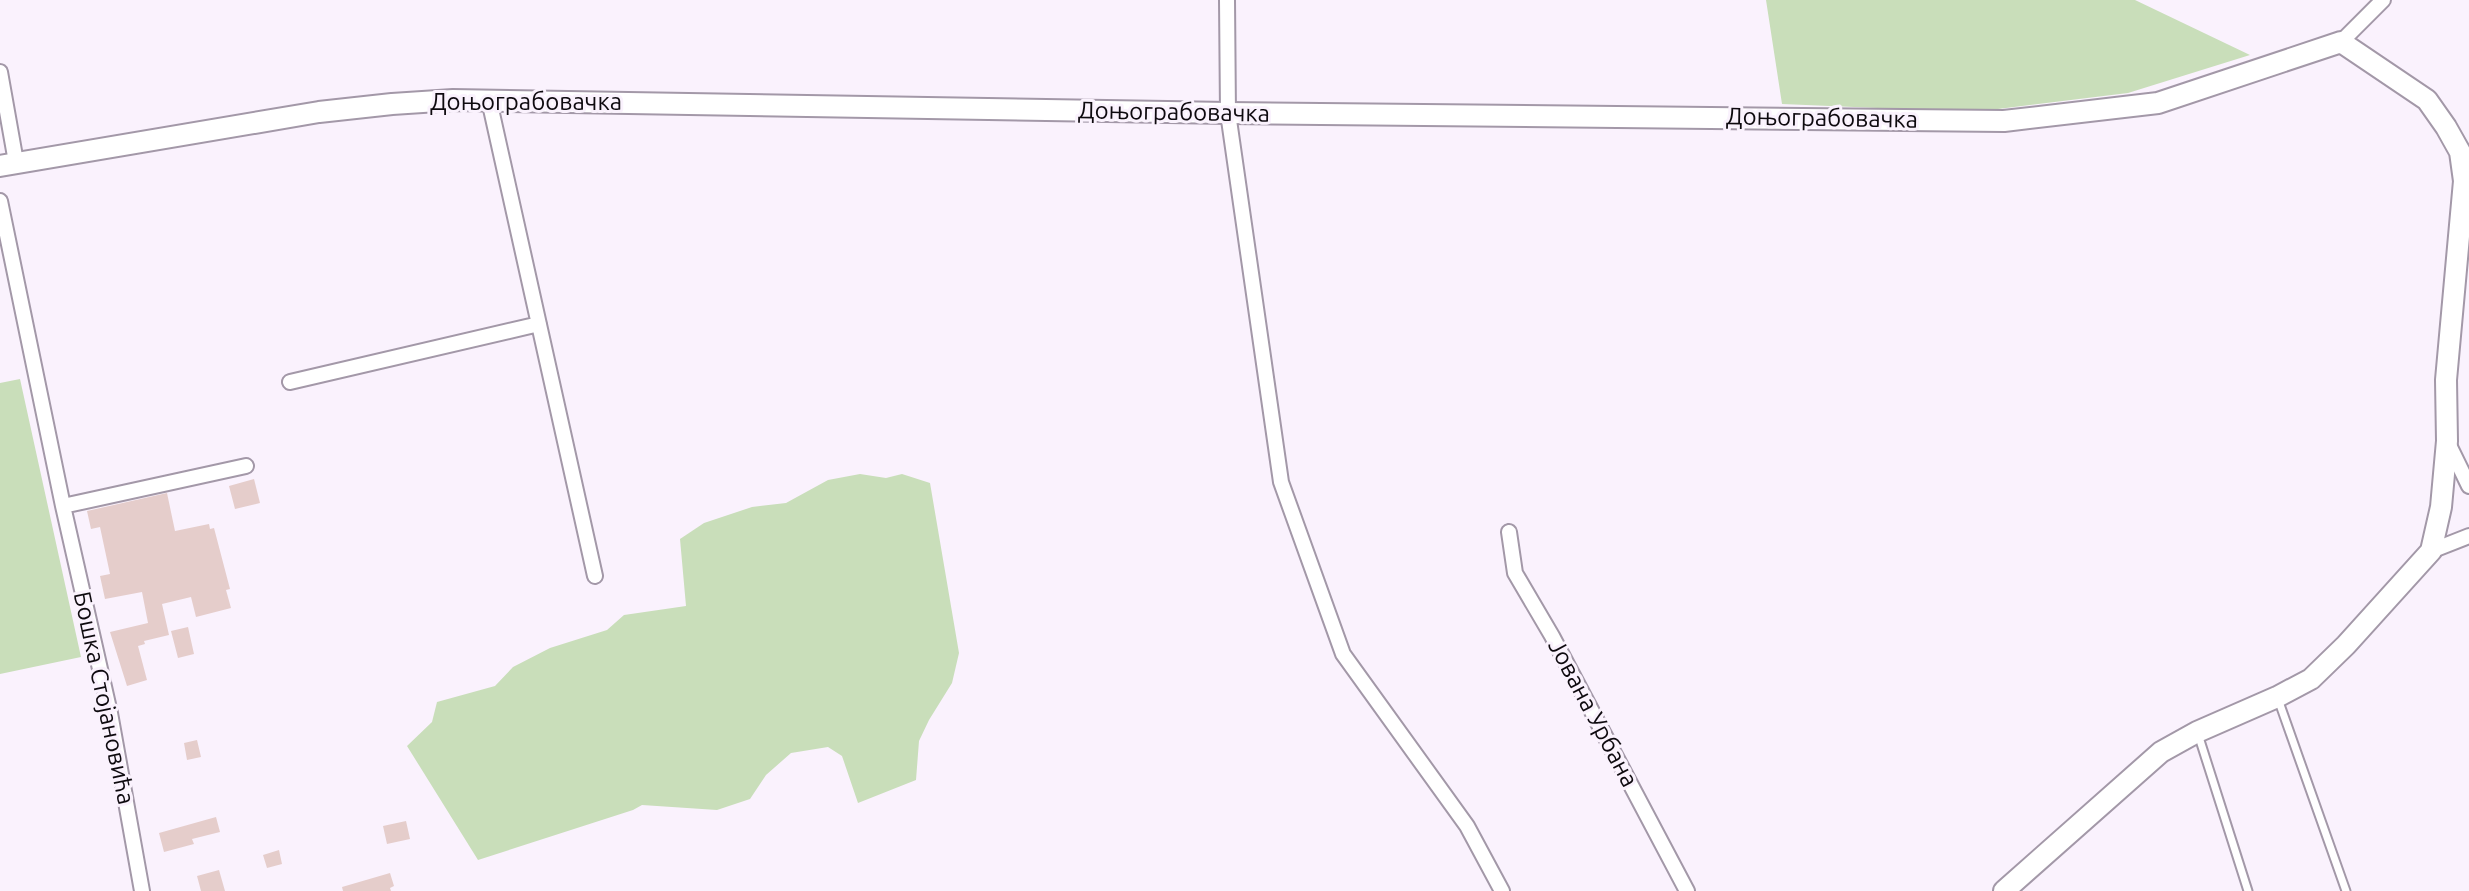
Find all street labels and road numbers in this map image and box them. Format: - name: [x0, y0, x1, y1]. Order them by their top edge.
- street label: Доњограбовачка: [430, 88, 622, 115]
- street label: Доњограбовачка: [1078, 96, 1270, 127]
- street label: Доњограбовачка: [1726, 102, 1918, 133]
- street label: Бошка Стојановића: [69, 589, 140, 807]
- street label: Јована Урбана: [1543, 634, 1644, 791]

